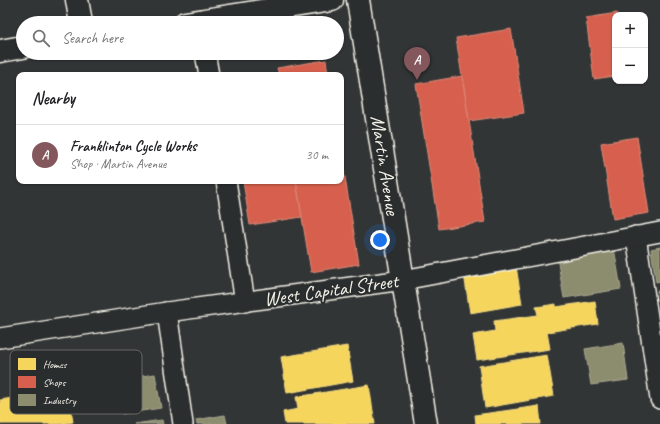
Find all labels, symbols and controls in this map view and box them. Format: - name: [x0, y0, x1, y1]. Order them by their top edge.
- map controls: [612, 12, 648, 84]
- button: +: [612, 12, 648, 48]
- search box: [16, 16, 344, 60]
- icon: search: [30, 27, 52, 49]
- text: Search here: [62, 29, 123, 48]
- pin: A: [404, 47, 430, 80]
- button: −: [612, 48, 648, 84]
- text: Nearby: [32, 88, 75, 109]
- street label: Martin Avenue: [365, 113, 405, 218]
- text: Franklinton Cycle Works: [70, 137, 197, 156]
- text: A: [42, 147, 48, 163]
- text: 30 m: [306, 147, 328, 163]
- text: Shop · Martin Avenue: [70, 156, 166, 172]
- your location: [370, 230, 390, 250]
- street label: West Capital Street: [262, 268, 402, 312]
- legend: [10, 350, 142, 414]
- text: Homes: [43, 357, 68, 371]
- text: Shops: [43, 375, 67, 389]
- text: Industry: [43, 393, 77, 407]

